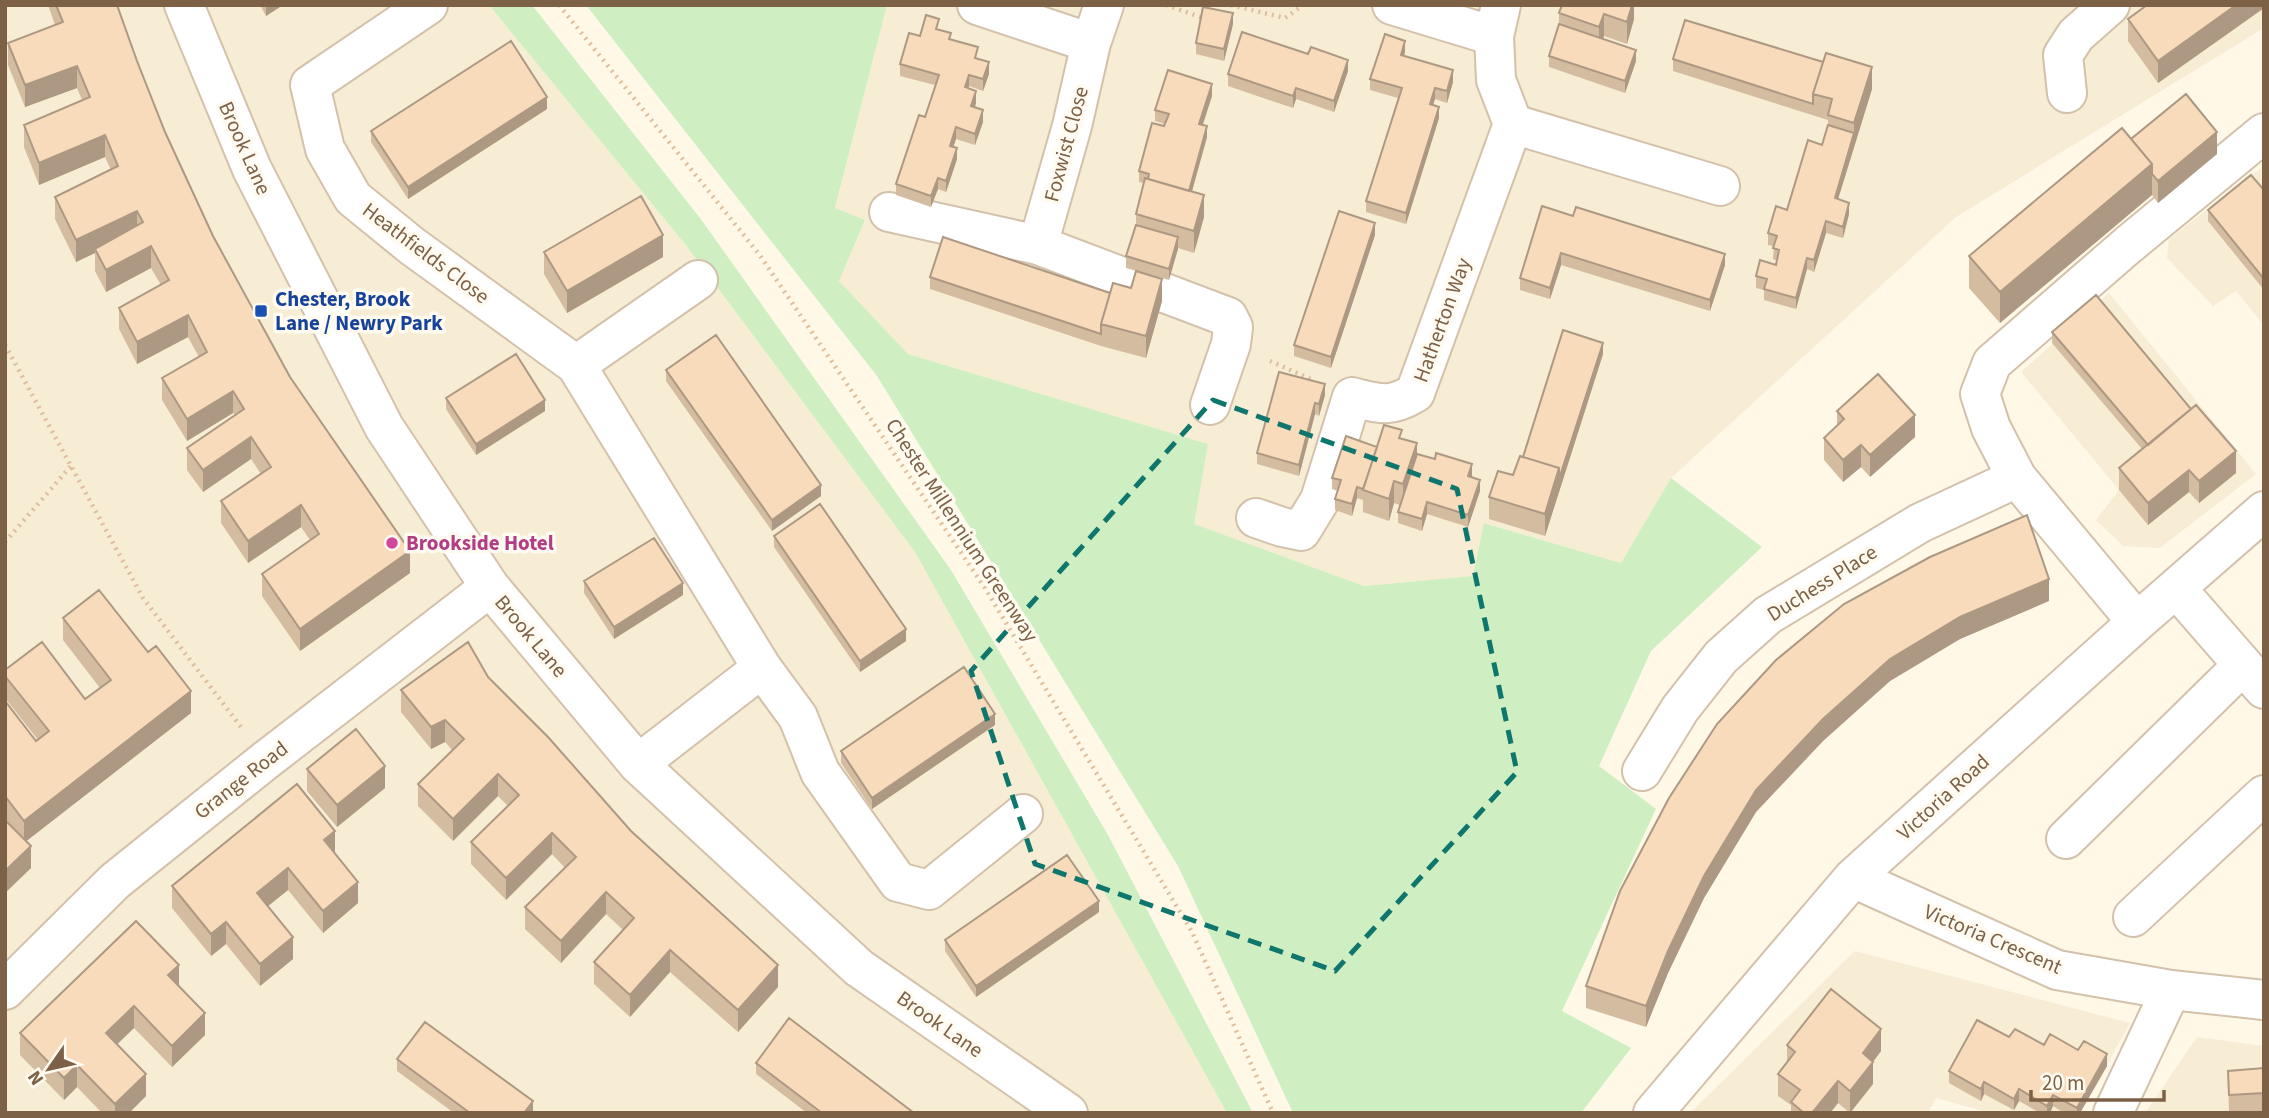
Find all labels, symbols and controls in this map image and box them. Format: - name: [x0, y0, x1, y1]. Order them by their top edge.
- street label: Foxwist Close: [1036, 83, 1096, 205]
- street label: Brook Lane: [211, 96, 279, 200]
- street label: Heathfields Close: [356, 195, 496, 311]
- street label: Hatherton Way: [1406, 253, 1479, 387]
- place label: Chester, Brook Lane / Newry Park: [275, 284, 443, 338]
- marker: Chester, Brook Lane / Newry Park: [253, 303, 269, 319]
- street label: Chester Millennium Greenway: [878, 412, 1046, 648]
- place label: Brookside Hotel: [406, 528, 554, 558]
- marker: Brookside Hotel: [384, 535, 400, 551]
- street label: Duchess Place: [1761, 537, 1883, 629]
- street label: Brook Lane: [488, 588, 574, 684]
- street label: Grange Road: [188, 734, 294, 826]
- street label: Victoria Road: [1890, 747, 1996, 847]
- street label: Victoria Crescent: [1919, 896, 2067, 982]
- street label: Brook Lane: [891, 983, 989, 1065]
- north arrow: [14, 1034, 84, 1104]
- scale bar: [2031, 1058, 2164, 1102]
- text: N: [21, 1065, 51, 1090]
- text: 20 m: [2042, 1068, 2084, 1098]

